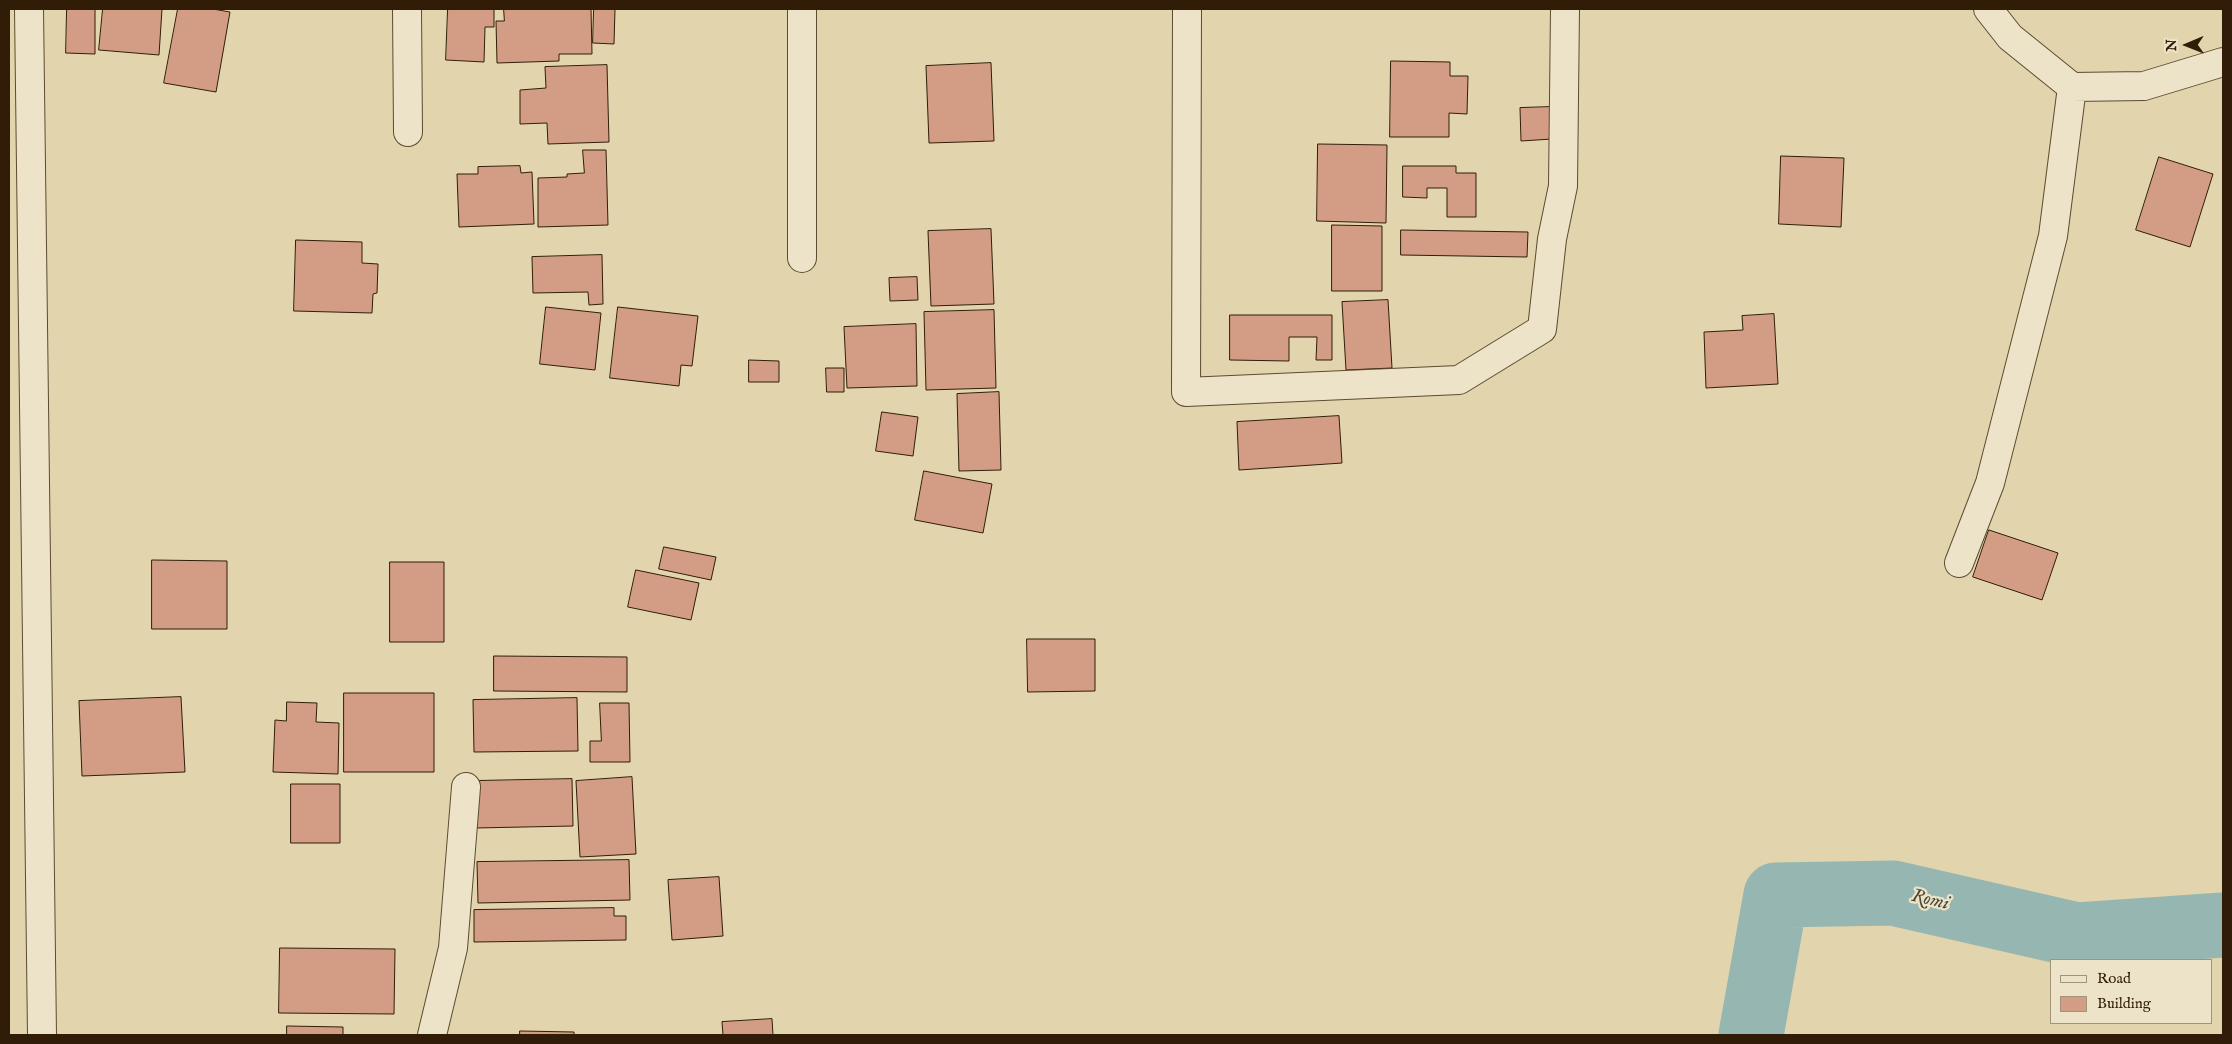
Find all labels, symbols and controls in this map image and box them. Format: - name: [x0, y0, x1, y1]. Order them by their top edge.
- north arrow: [2162, 20, 2212, 70]
- text: N: [2163, 39, 2181, 51]
- water label: Romi: [1909, 886, 1951, 916]
- legend: [2050, 959, 2212, 1024]
- text: Road: [2097, 969, 2131, 988]
- text: Building: [2097, 994, 2151, 1013]

